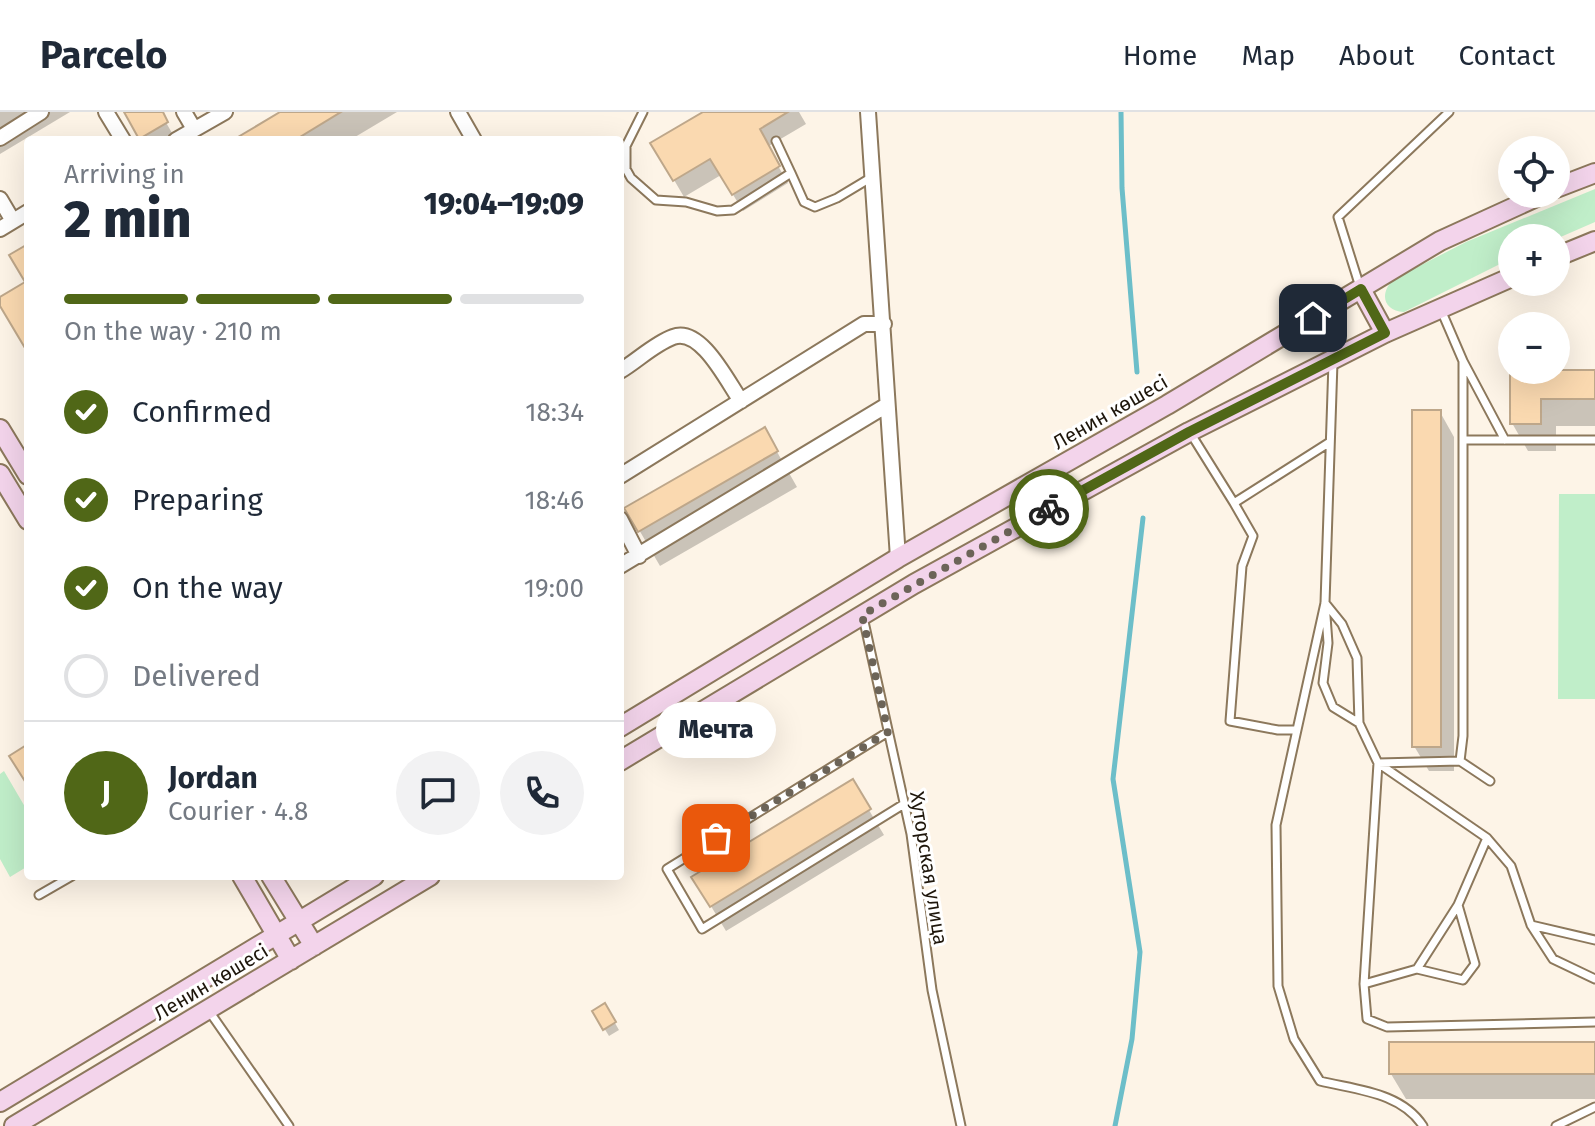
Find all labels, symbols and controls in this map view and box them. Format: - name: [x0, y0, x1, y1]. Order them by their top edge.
- text: Parcelo: [40, 32, 167, 78]
- text: Home: [1123, 39, 1197, 72]
- text: Map: [1241, 39, 1295, 72]
- text: About: [1339, 39, 1414, 72]
- text: Contact: [1458, 39, 1555, 72]
- map controls: [1498, 136, 1570, 384]
- button: locate: [1498, 136, 1570, 208]
- text: Arriving in: [64, 159, 185, 190]
- text: 19:04–19:09: [424, 186, 584, 222]
- text: 2 min: [64, 188, 191, 251]
- button: +: [1498, 224, 1570, 296]
- pin: [1279, 284, 1347, 352]
- icon: home: [1291, 296, 1335, 340]
- button: −: [1498, 312, 1570, 384]
- text: On the way · 210 m: [64, 316, 282, 347]
- street label: Ленин көшесі: [1048, 369, 1172, 455]
- icon: check: [64, 390, 108, 434]
- text: Confirmed: [132, 394, 272, 430]
- text: 18:34: [525, 397, 584, 428]
- courier: [1009, 469, 1089, 549]
- icon: check: [64, 478, 108, 522]
- text: Preparing: [132, 482, 263, 518]
- text: 18:46: [525, 485, 584, 516]
- icon: bike: [1027, 487, 1071, 531]
- icon: check: [64, 566, 108, 610]
- text: On the way: [132, 570, 283, 606]
- text: 19:00: [524, 573, 584, 604]
- text: Delivered: [132, 658, 261, 694]
- callout: Мечта: [656, 702, 776, 758]
- text: Мечта: [679, 714, 753, 745]
- button: chat: [396, 751, 480, 835]
- button: phone: [500, 751, 584, 835]
- text: Jordan: [168, 760, 258, 796]
- text: J: [101, 775, 111, 811]
- street label: Хуторская улица: [905, 790, 953, 946]
- text: Courier · 4.8: [168, 796, 308, 827]
- pin: [682, 804, 750, 872]
- icon: bag: [694, 816, 738, 860]
- street label: Ленин көшесі: [150, 938, 272, 1026]

